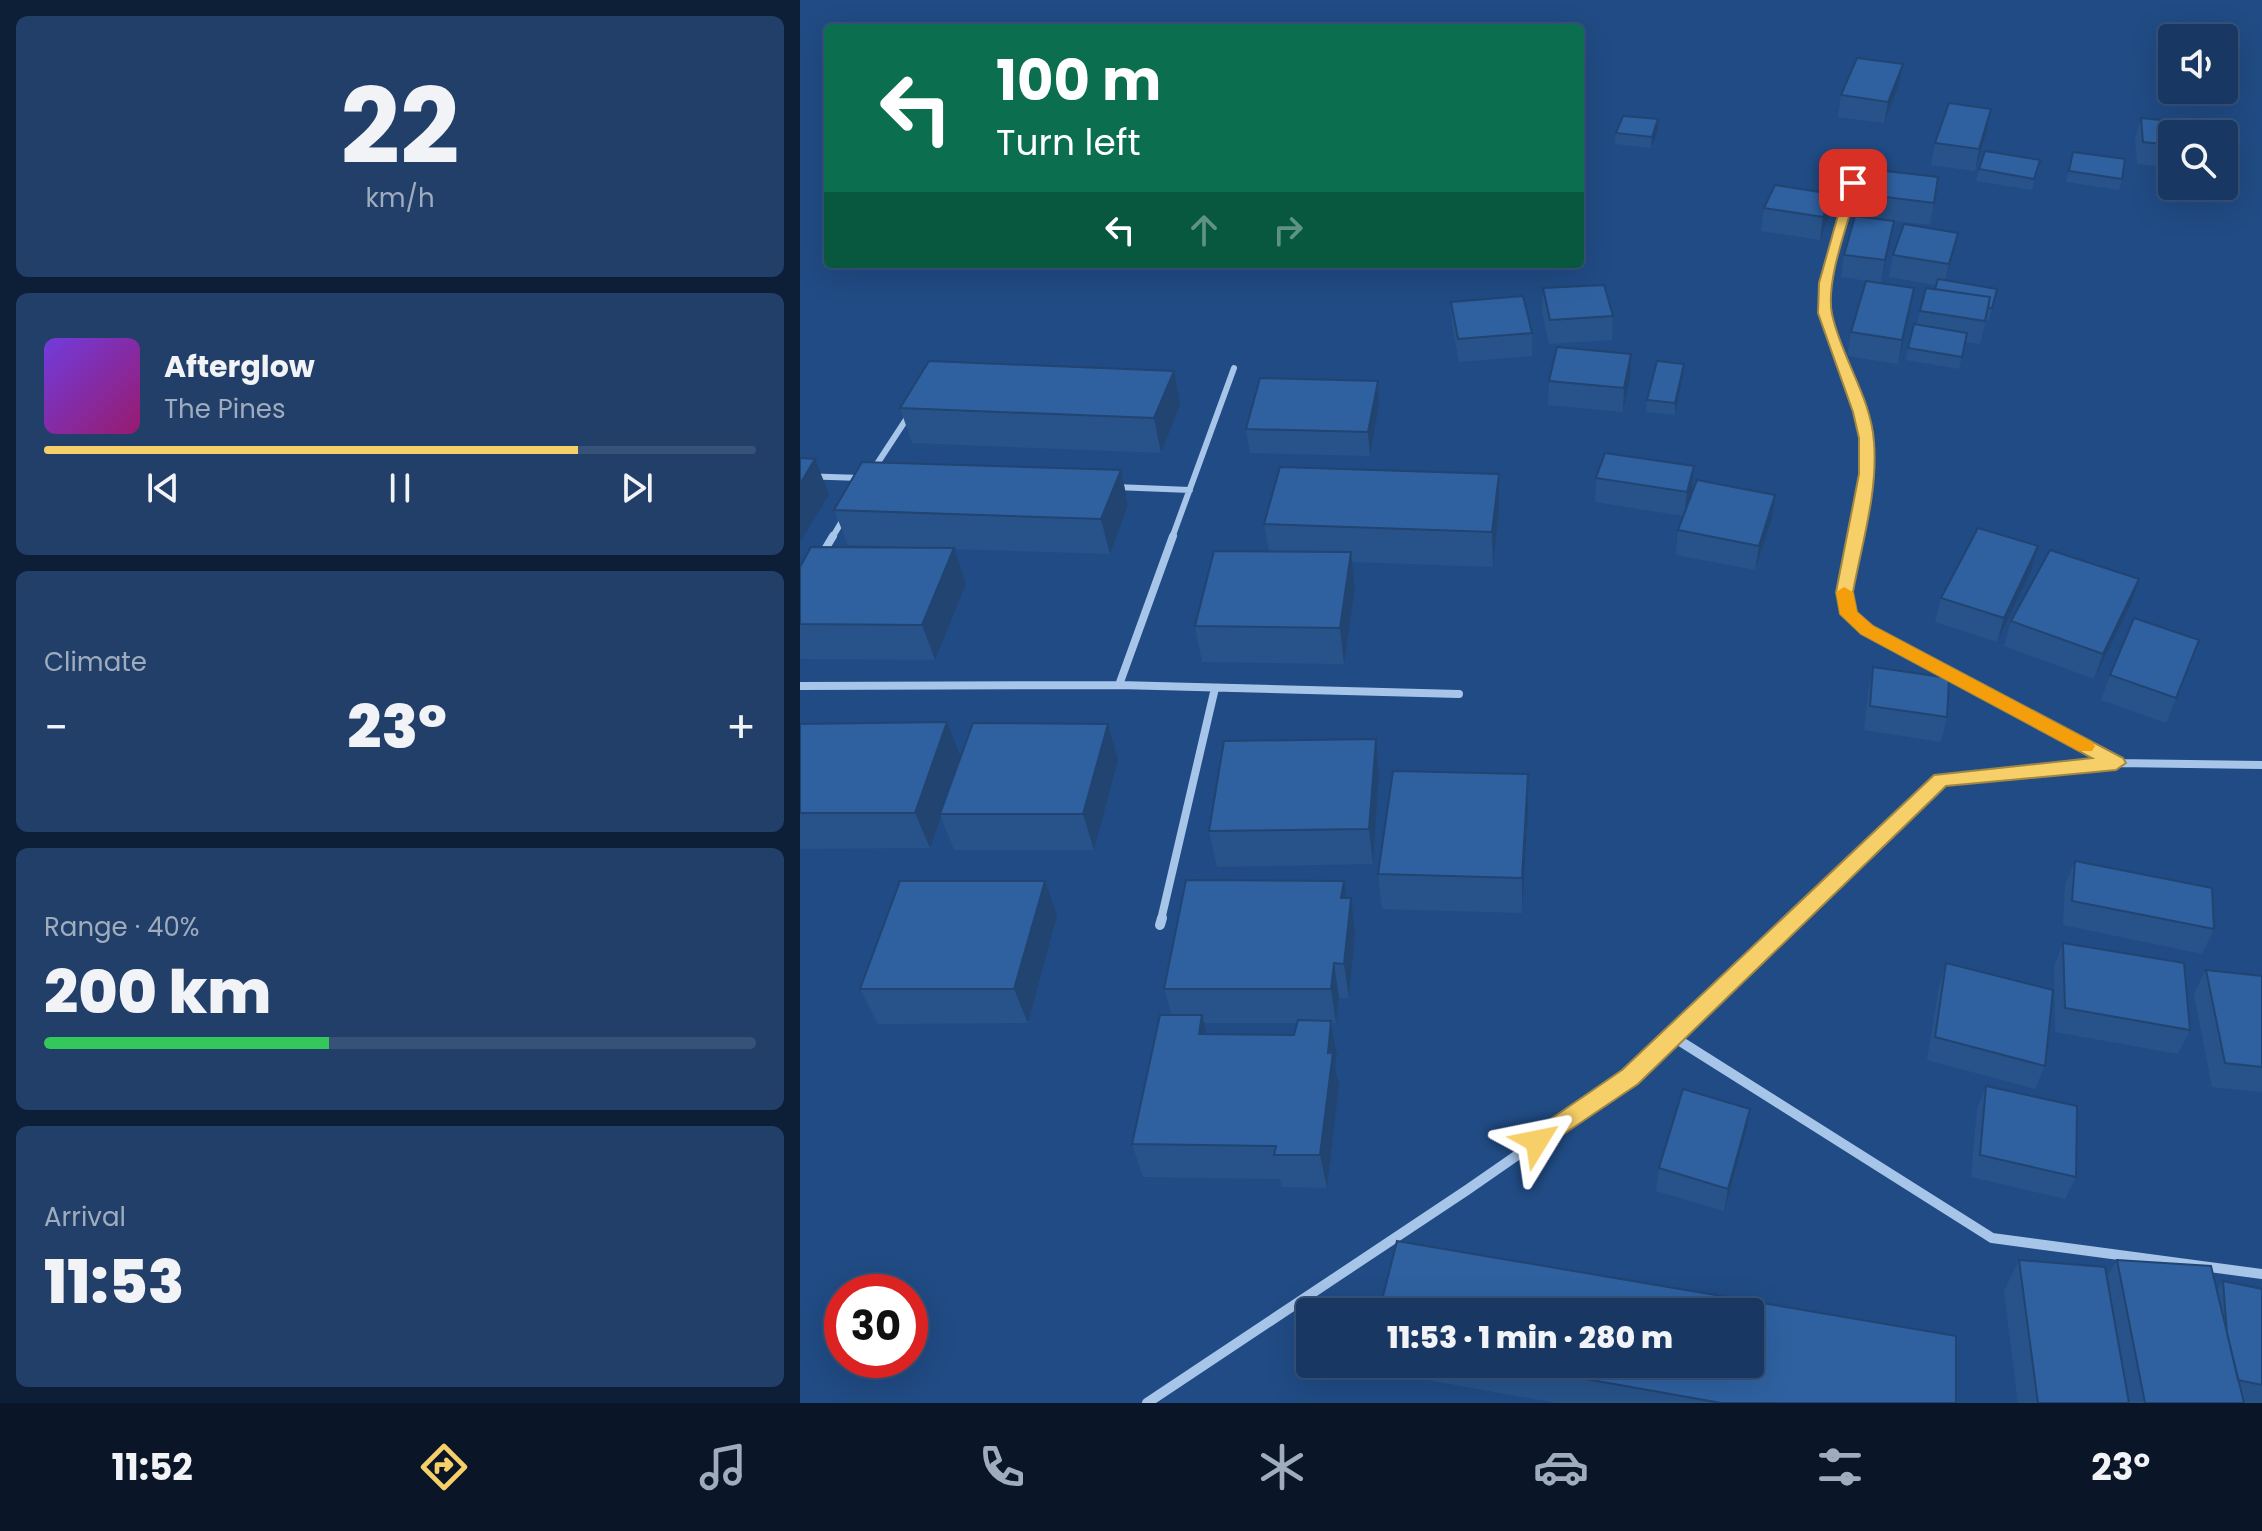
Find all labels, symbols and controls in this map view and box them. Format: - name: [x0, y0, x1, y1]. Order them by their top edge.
- map controls: [2158, 24, 2238, 200]
- button: sound: [2158, 24, 2238, 104]
- text: 100 m: [996, 41, 1161, 120]
- text: 22: [341, 54, 459, 199]
- icon: left: [864, 56, 968, 160]
- text: Turn left: [996, 117, 1141, 168]
- button: search: [2158, 120, 2238, 200]
- pin: [1819, 149, 1887, 217]
- icon: arrive: [1831, 161, 1875, 205]
- text: km/h: [365, 180, 435, 216]
- icon: left: [1098, 208, 1142, 252]
- icon: ahead: [1182, 208, 1226, 252]
- icon: right: [1266, 208, 1310, 252]
- text: Afterglow: [164, 345, 315, 388]
- text: The Pines: [164, 391, 286, 427]
- icon: previous: [141, 466, 185, 510]
- icon: pause: [378, 466, 422, 510]
- icon: next: [615, 466, 659, 510]
- text: Climate: [44, 644, 147, 680]
- text: 23°: [347, 685, 447, 769]
- text: −: [44, 697, 68, 758]
- text: +: [726, 697, 756, 758]
- text: Range · 40%: [44, 909, 200, 945]
- text: 200 km: [44, 950, 271, 1034]
- position arrow: [1495, 1099, 1579, 1183]
- text: Arrival: [44, 1199, 126, 1235]
- text: 11:53: [44, 1240, 184, 1324]
- speed limit sign: 30: [824, 1274, 928, 1378]
- text: 11:53 · 1 min · 280 m: [1387, 1316, 1673, 1359]
- icon: directions: [416, 1439, 472, 1495]
- icon: music: [695, 1439, 751, 1495]
- icon: phone: [974, 1439, 1030, 1495]
- icon: climate: [1254, 1439, 1310, 1495]
- icon: car: [1533, 1439, 1589, 1495]
- icon: filters: [1812, 1439, 1868, 1495]
- text: 11:52: [112, 1442, 193, 1493]
- text: 23°: [2091, 1442, 2150, 1493]

